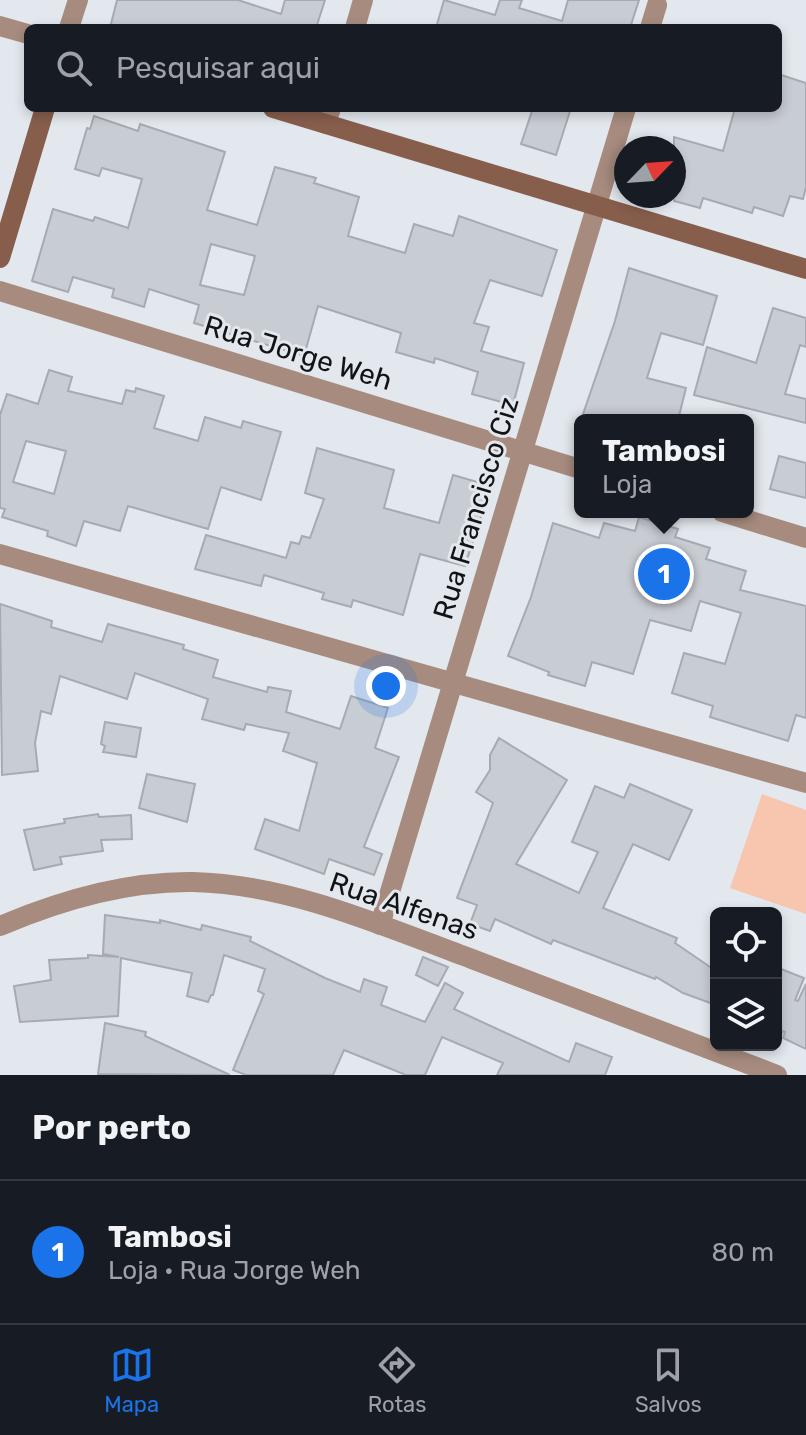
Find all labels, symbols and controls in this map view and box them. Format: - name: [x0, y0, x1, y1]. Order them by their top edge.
- search box: [24, 24, 782, 112]
- icon: search: [52, 46, 96, 90]
- text: Pesquisar aqui: [116, 50, 320, 86]
- north arrow: [614, 136, 686, 208]
- street label: Rua Jorge Weh: [200, 309, 396, 397]
- street label: Rua Francisco Ciz: [426, 393, 526, 623]
- popup: [574, 414, 754, 518]
- text: Tambosi: [602, 433, 726, 469]
- text: Loja: [602, 469, 652, 500]
- pin: 1: [638, 544, 690, 604]
- your location: [366, 666, 406, 706]
- street label: Rua Alfenas: [325, 865, 483, 947]
- map controls: [710, 907, 782, 1051]
- button: locate: [710, 907, 782, 979]
- button: layers: [710, 979, 782, 1051]
- text: Por perto: [32, 1107, 191, 1148]
- text: Tambosi: [108, 1219, 232, 1255]
- text: 1: [52, 1237, 64, 1268]
- text: 80 m: [711, 1237, 774, 1268]
- text: Loja · Rua Jorge Weh: [108, 1255, 361, 1286]
- tab: Mapa: [104, 1343, 159, 1418]
- tab: Rotas: [368, 1343, 426, 1418]
- tab: Salvos: [635, 1343, 702, 1418]

